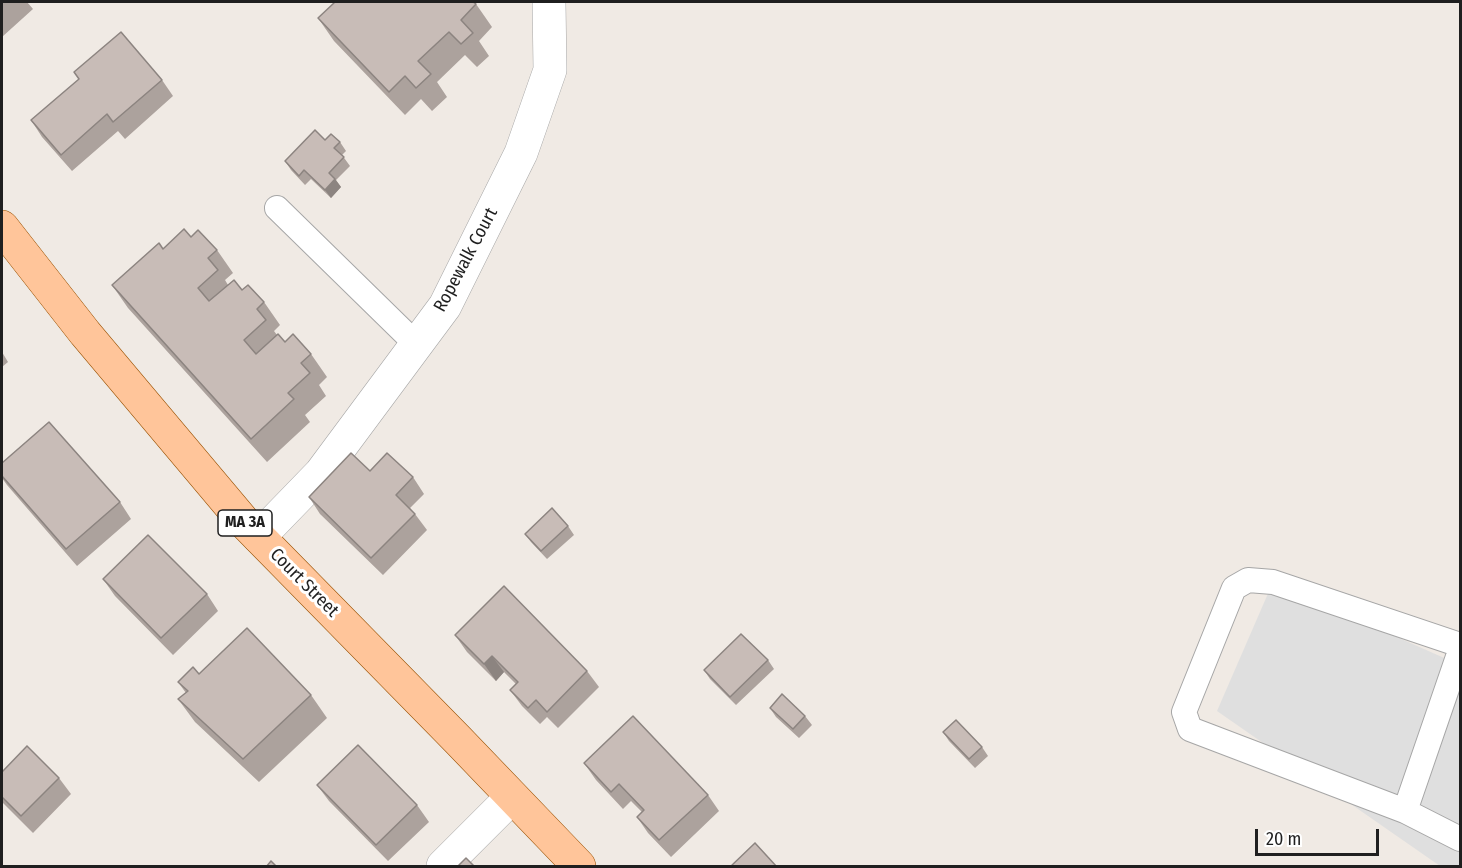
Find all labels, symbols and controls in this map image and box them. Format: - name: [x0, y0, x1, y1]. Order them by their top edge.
- street label: Ropewalk Court: [429, 204, 503, 316]
- road number: MA 3A: [218, 510, 272, 536]
- street label: Court Street: [265, 544, 343, 622]
- scale bar: [1258, 817, 1382, 855]
- text: 20 m: [1266, 828, 1301, 850]

